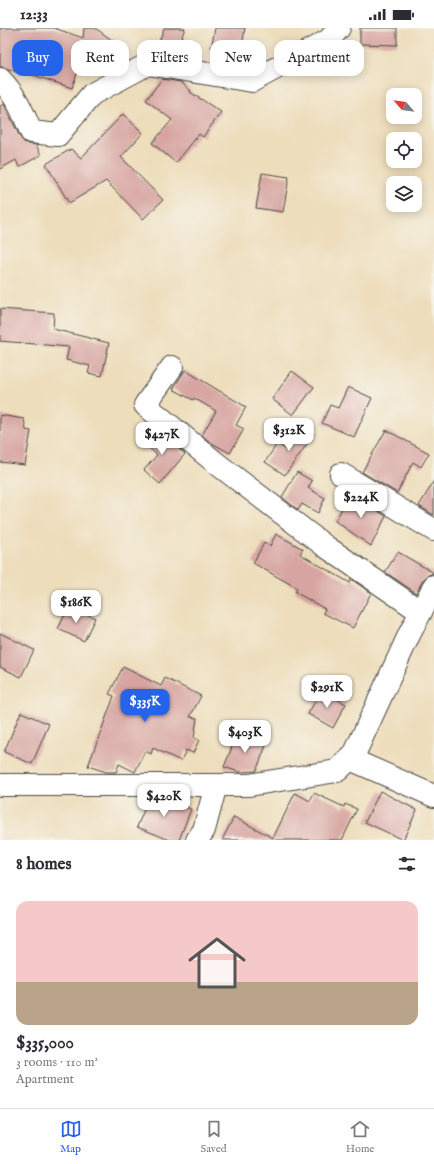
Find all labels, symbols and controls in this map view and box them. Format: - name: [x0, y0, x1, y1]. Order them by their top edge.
- text: 12:33: [20, 5, 48, 24]
- chip: Buy: [12, 40, 63, 76]
- chip: Rent: [71, 40, 129, 76]
- chip: Filters: [137, 40, 202, 76]
- chip: New: [210, 40, 266, 76]
- chip: Apartment: [274, 40, 364, 76]
- north arrow: [386, 88, 422, 124]
- map controls: [386, 88, 422, 212]
- button: locate: [386, 132, 422, 168]
- button: layers: [386, 176, 422, 212]
- pin: $312K: [261, 418, 317, 452]
- pin: $427K: [134, 422, 190, 456]
- text: $312K: [273, 422, 305, 439]
- text: $427K: [144, 426, 180, 443]
- pin: $224K: [333, 485, 389, 519]
- text: $224K: [343, 489, 379, 506]
- pin: $186K: [48, 590, 104, 624]
- text: $186K: [60, 594, 92, 611]
- pin: $291K: [299, 675, 355, 709]
- text: $291K: [310, 679, 344, 696]
- pin: $335K: [117, 689, 173, 723]
- text: $335K: [129, 693, 161, 710]
- pin: $403K: [217, 720, 273, 754]
- text: $403K: [228, 724, 262, 741]
- pin: $420K: [136, 784, 192, 818]
- text: $420K: [146, 788, 182, 805]
- icon: filters: [396, 853, 418, 875]
- text: 8 homes: [16, 854, 71, 875]
- icon: home: [181, 927, 253, 999]
- text: $335,000: [16, 1033, 74, 1054]
- text: 3 rooms · 110 m²: [16, 1054, 98, 1071]
- text: Apartment: [16, 1071, 74, 1088]
- tab: Map: [60, 1118, 82, 1156]
- tab: Saved: [201, 1118, 227, 1156]
- tab: Home: [346, 1118, 374, 1156]

